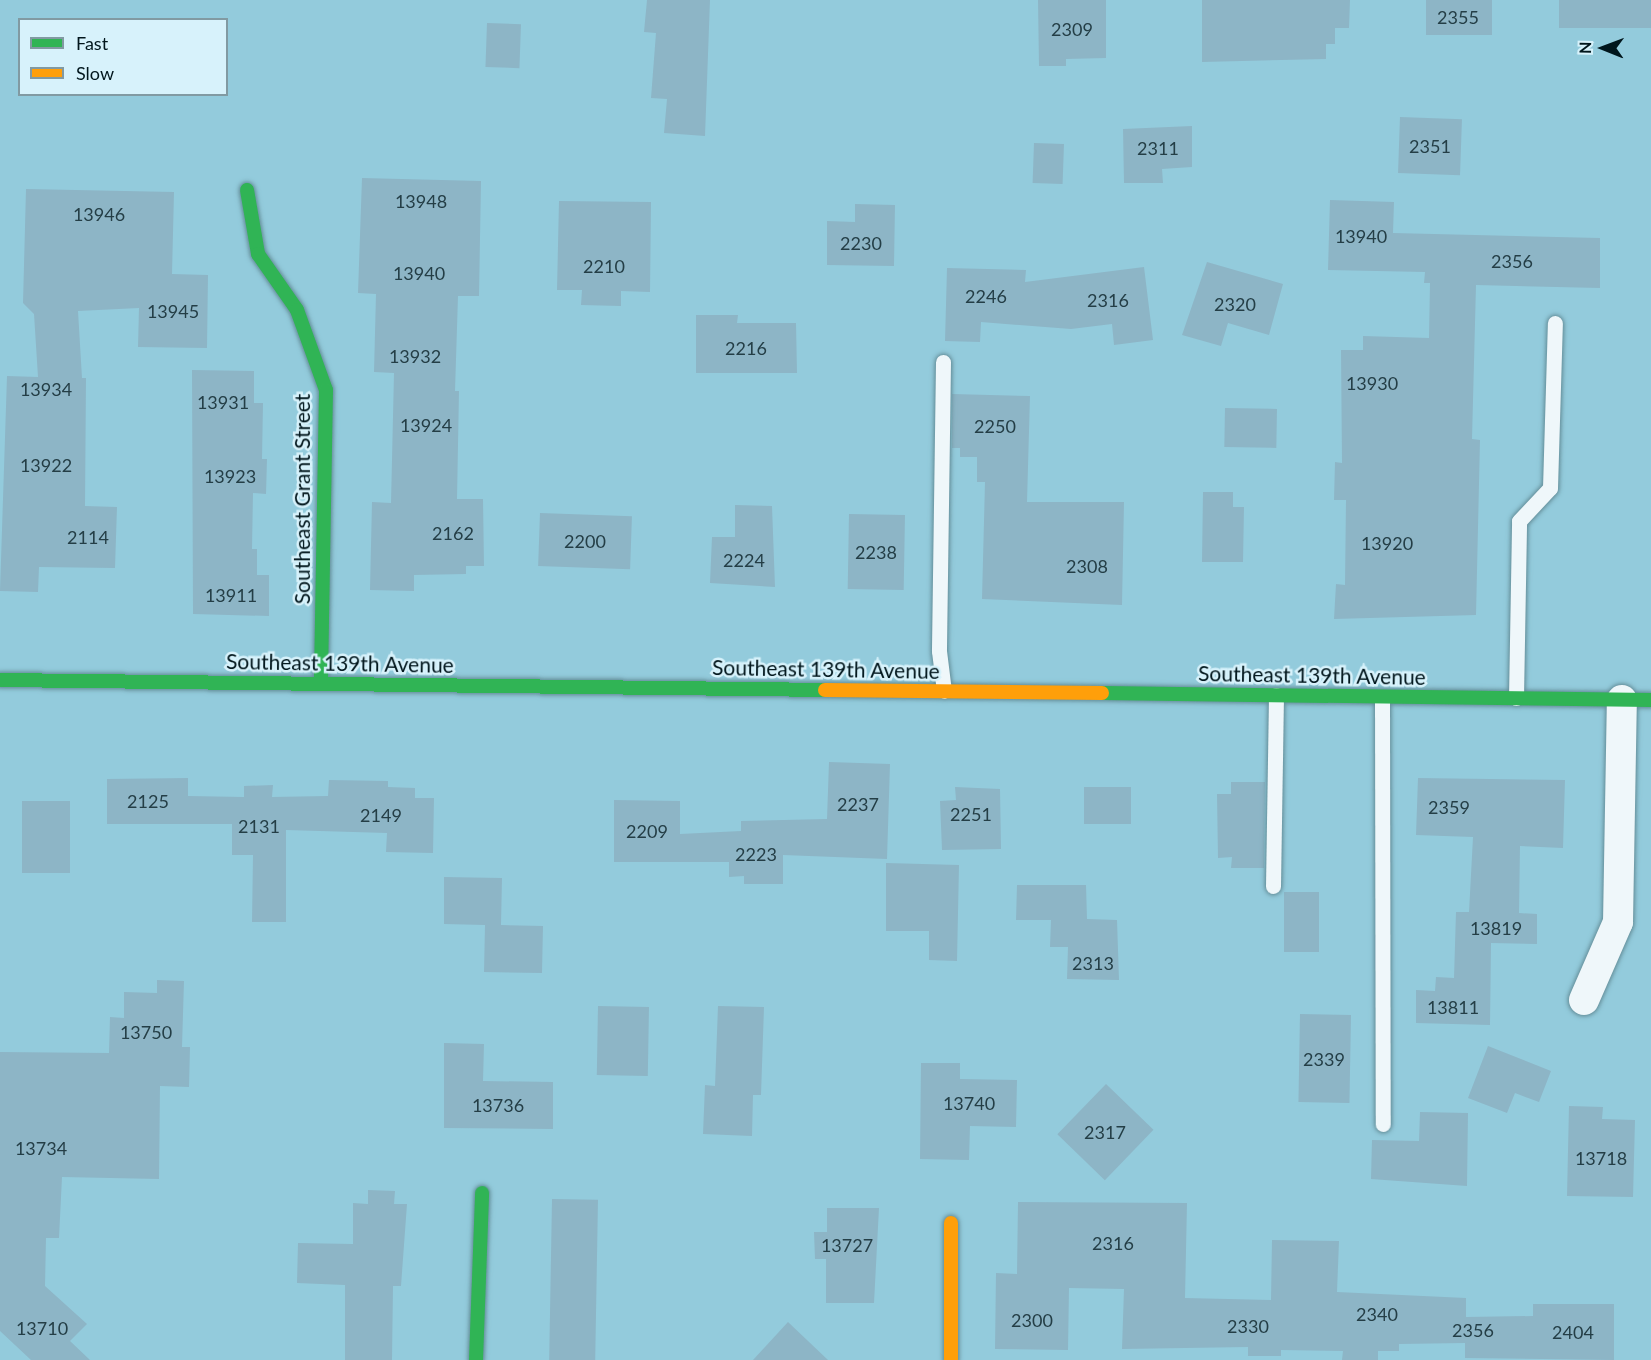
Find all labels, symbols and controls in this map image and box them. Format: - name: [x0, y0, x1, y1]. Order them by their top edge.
- house number: 2355: [1437, 6, 1479, 28]
- legend: [18, 18, 228, 96]
- house number: 2309: [1051, 18, 1093, 40]
- north arrow: [1573, 18, 1633, 78]
- text: Fast: [76, 32, 108, 54]
- text: N: [1575, 41, 1594, 54]
- text: Slow: [76, 62, 114, 84]
- house number: 2351: [1409, 135, 1451, 157]
- house number: 2311: [1137, 137, 1179, 159]
- house number: 13948: [395, 190, 447, 212]
- house number: 13946: [73, 203, 125, 225]
- house number: 13940: [1335, 225, 1387, 247]
- house number: 2230: [840, 232, 882, 254]
- house number: 2356: [1491, 250, 1533, 272]
- house number: 2210: [583, 255, 625, 277]
- house number: 13940: [393, 262, 445, 284]
- house number: 2246: [965, 285, 1007, 307]
- house number: 2316: [1087, 289, 1129, 311]
- house number: 2320: [1214, 293, 1256, 315]
- house number: 13945: [147, 300, 199, 322]
- house number: 2216: [725, 337, 767, 359]
- house number: 13932: [389, 345, 441, 367]
- house number: 13930: [1346, 372, 1398, 394]
- house number: 13934: [20, 378, 72, 400]
- house number: 13931: [197, 391, 249, 413]
- street label: Southeast Grant Street: [289, 394, 315, 604]
- house number: 13924: [400, 414, 452, 436]
- house number: 2250: [974, 415, 1016, 437]
- house number: 13922: [20, 454, 72, 476]
- house number: 13923: [204, 465, 256, 487]
- house number: 2162: [432, 522, 474, 544]
- house number: 2114: [67, 526, 109, 548]
- house number: 2200: [564, 530, 606, 552]
- house number: 13920: [1361, 532, 1413, 554]
- house number: 2238: [855, 541, 897, 563]
- house number: 2224: [723, 549, 765, 571]
- house number: 2308: [1066, 555, 1108, 577]
- house number: 13911: [205, 584, 257, 606]
- street label: Southeast 139th Avenue: [226, 648, 454, 678]
- street label: Southeast 139th Avenue: [712, 654, 940, 684]
- street label: Southeast 139th Avenue: [1198, 660, 1426, 690]
- house number: 2125: [127, 790, 169, 812]
- house number: 2237: [837, 793, 879, 815]
- house number: 2359: [1428, 796, 1470, 818]
- house number: 2251: [950, 803, 992, 825]
- house number: 2149: [360, 804, 402, 826]
- house number: 2131: [238, 815, 280, 837]
- house number: 2209: [626, 820, 668, 842]
- house number: 2223: [735, 843, 777, 865]
- house number: 13819: [1470, 917, 1522, 939]
- house number: 2313: [1072, 952, 1114, 974]
- house number: 13811: [1427, 996, 1479, 1018]
- house number: 13750: [120, 1021, 172, 1043]
- house number: 2339: [1303, 1048, 1345, 1070]
- house number: 13740: [943, 1092, 995, 1114]
- house number: 13736: [472, 1094, 524, 1116]
- house number: 2317: [1084, 1121, 1126, 1143]
- house number: 13734: [15, 1137, 67, 1159]
- house number: 13718: [1575, 1147, 1627, 1169]
- house number: 2316: [1092, 1232, 1134, 1254]
- house number: 13727: [821, 1234, 873, 1256]
- house number: 2340: [1356, 1303, 1398, 1325]
- house number: 2300: [1011, 1309, 1053, 1331]
- house number: 2330: [1227, 1315, 1269, 1337]
- house number: 13710: [16, 1317, 68, 1339]
- house number: 2356: [1452, 1319, 1494, 1341]
- house number: 2404: [1552, 1321, 1594, 1343]

